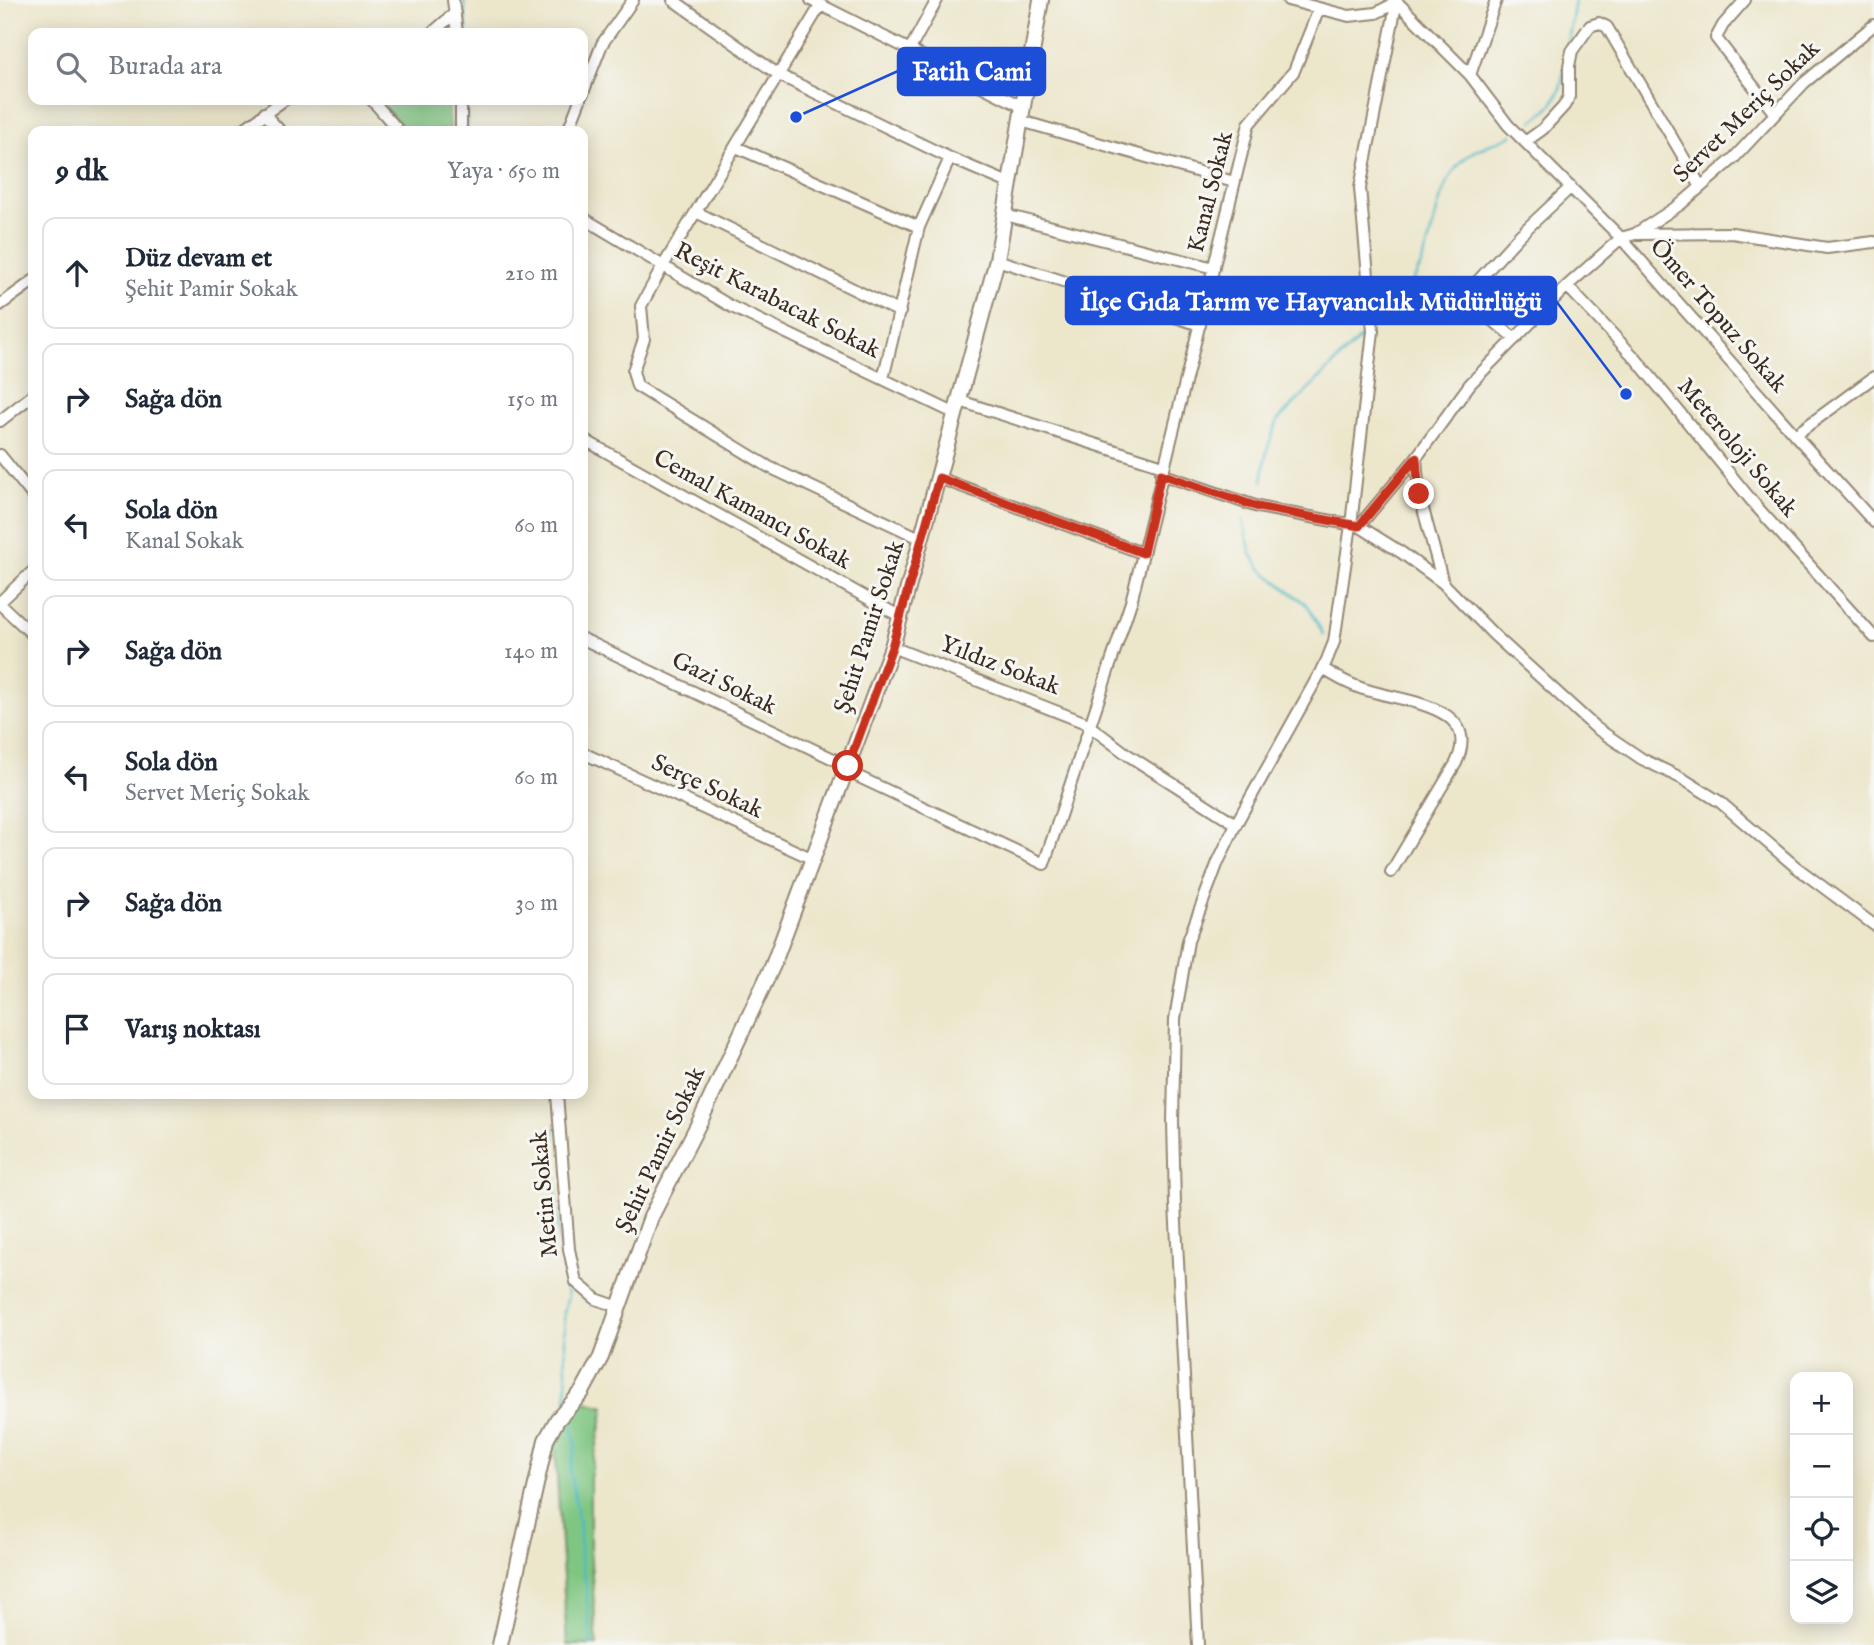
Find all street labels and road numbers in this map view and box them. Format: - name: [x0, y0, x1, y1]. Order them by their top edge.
- street label: Servet Meriç Sokak: [1667, 34, 1827, 190]
- street label: Kanal Sokak: [1181, 128, 1241, 256]
- street label: Ömer Topuz Sokak: [1642, 232, 1794, 400]
- street label: Reşit Karabacak Sokak: [669, 236, 886, 367]
- street label: Meteroloji Sokak: [1670, 372, 1804, 524]
- street label: Cemal Kamancı Sokak: [648, 443, 856, 577]
- street label: Şehit Pamir Sokak: [827, 536, 913, 718]
- street label: Yıldız Sokak: [936, 629, 1065, 703]
- street label: Gazi Sokak: [666, 645, 782, 723]
- street label: Serçe Sokak: [646, 748, 768, 826]
- street label: Şehit Pamir Sokak: [609, 1062, 713, 1238]
- street label: Metin Sokak: [524, 1129, 566, 1259]

